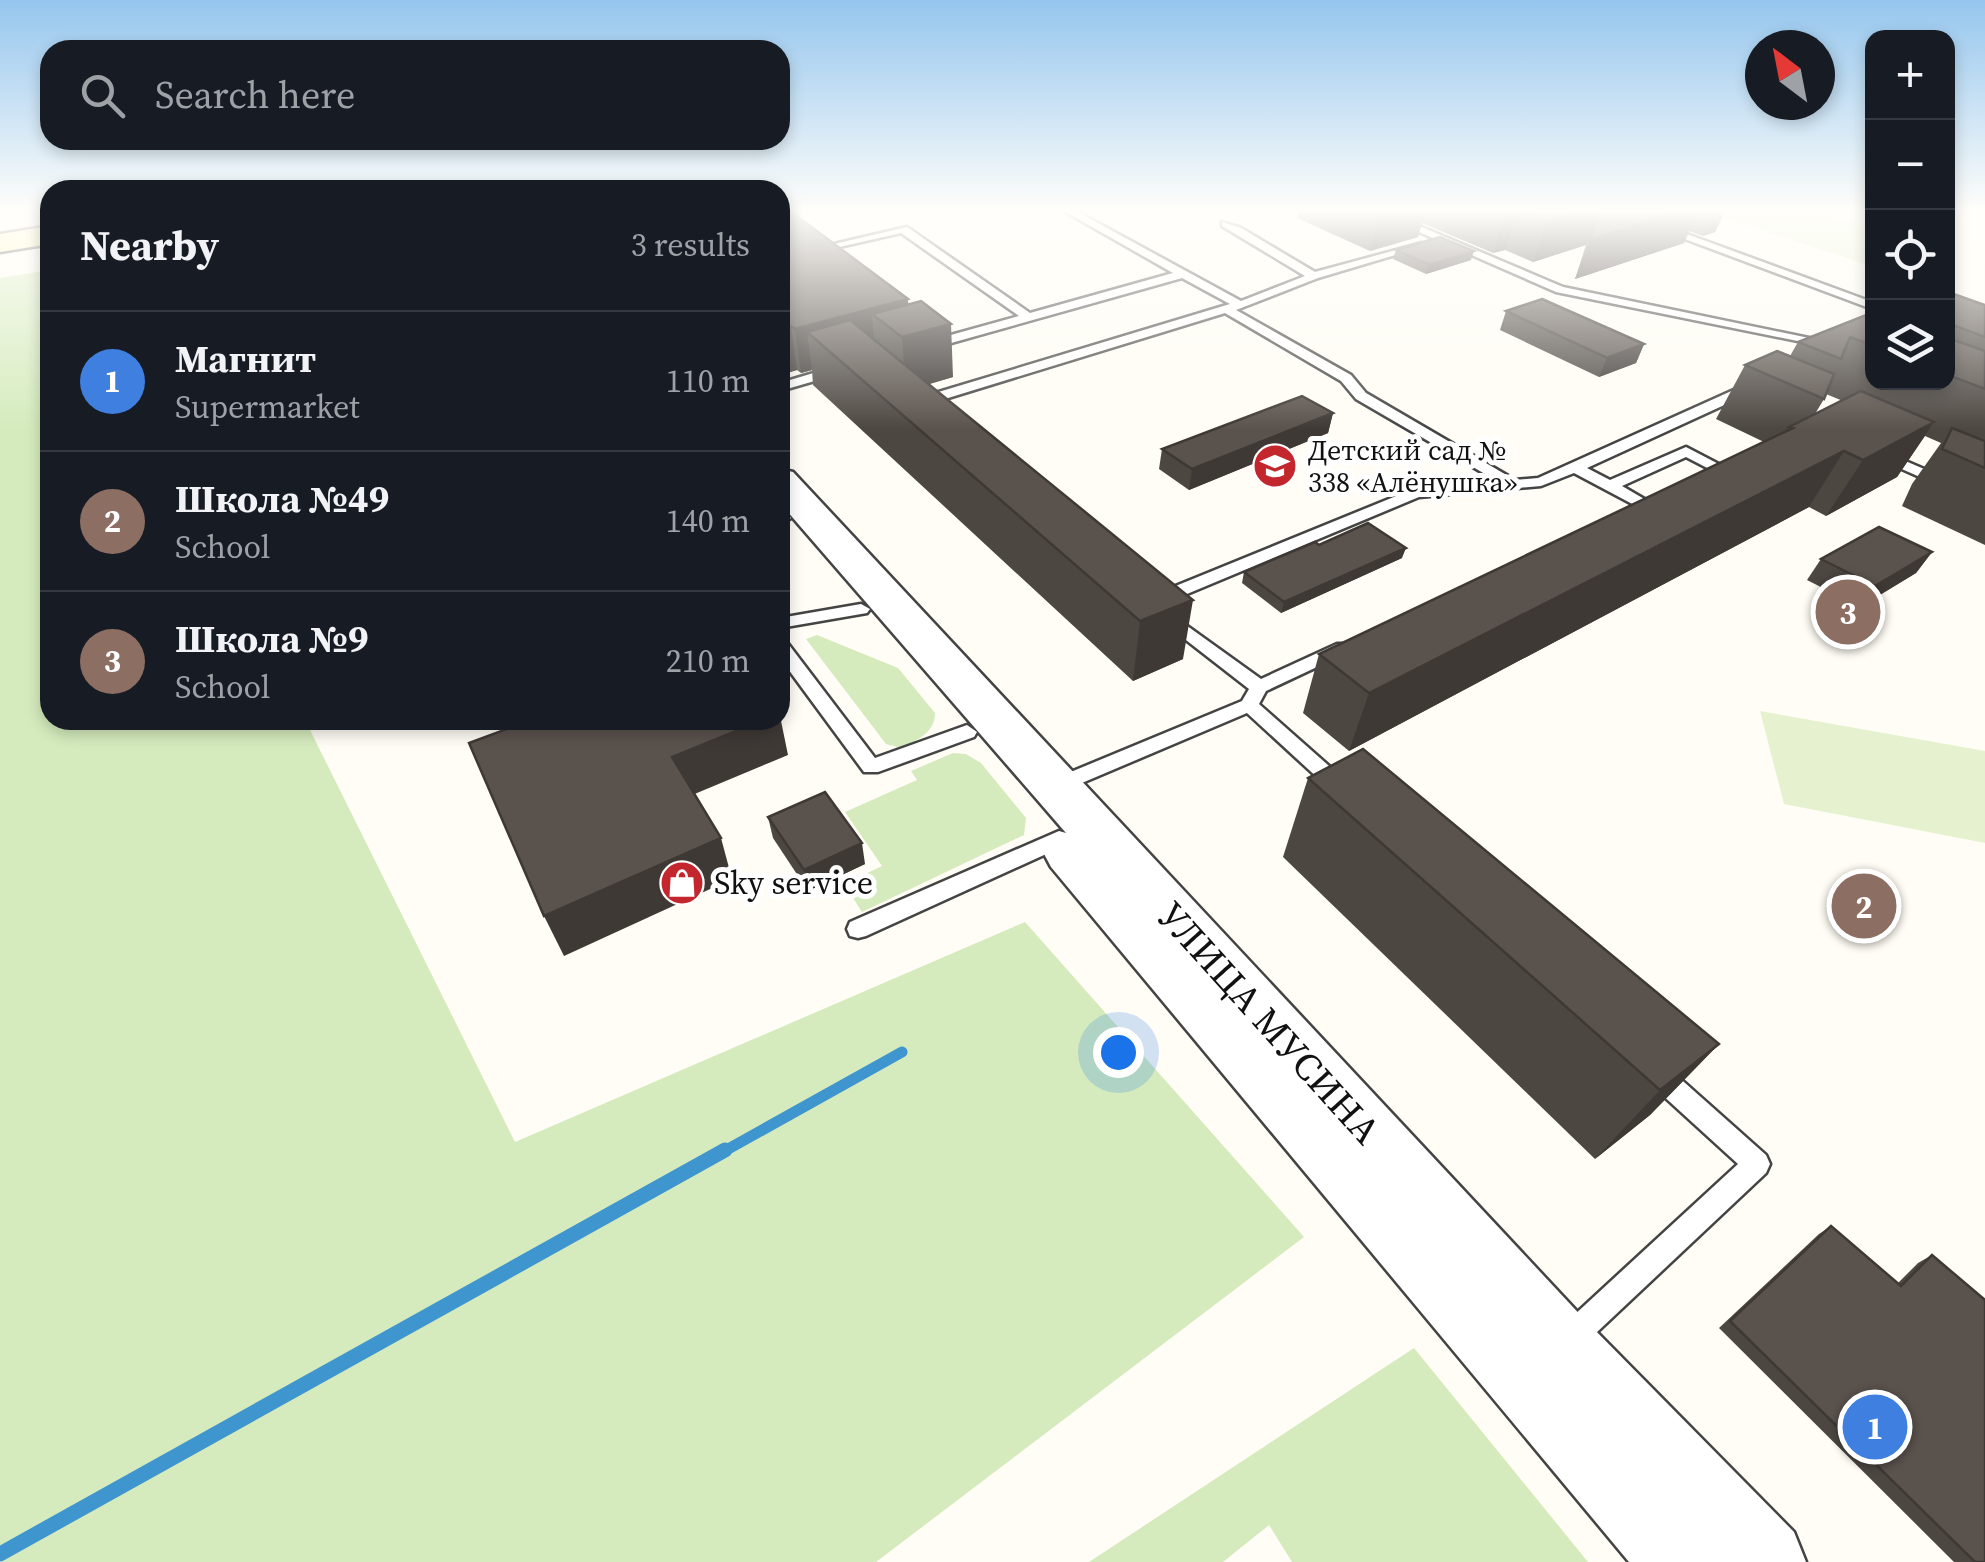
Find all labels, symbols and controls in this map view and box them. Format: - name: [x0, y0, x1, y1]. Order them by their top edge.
- north arrow: [1745, 30, 1835, 120]
- map controls: [1865, 30, 1955, 390]
- button: +: [1865, 30, 1955, 120]
- search box: [40, 40, 790, 150]
- icon: search: [75, 68, 130, 123]
- text: Search here: [155, 69, 355, 121]
- button: −: [1865, 120, 1955, 210]
- button: locate: [1865, 210, 1955, 300]
- text: Nearby: [80, 216, 219, 274]
- text: 3 results: [631, 223, 750, 267]
- button: layers: [1865, 300, 1955, 390]
- text: Магнит: [175, 333, 316, 385]
- text: 1: [104, 359, 121, 403]
- text: 110 m: [666, 359, 750, 403]
- text: Supermarket: [175, 385, 360, 429]
- place label: Детский сад № 338 «Алёнушка»: [1308, 431, 1517, 501]
- school or university icon: Детский сад № 338 «Алёнушка»: [1252, 443, 1298, 489]
- text: Школа №49: [175, 473, 389, 525]
- text: 2: [104, 499, 121, 543]
- text: 140 m: [666, 499, 750, 543]
- text: School: [175, 525, 270, 569]
- pin: 3: [1816, 574, 1880, 650]
- text: Школа №9: [175, 613, 369, 665]
- text: 3: [104, 639, 121, 683]
- text: 210 m: [666, 639, 750, 683]
- text: School: [175, 665, 270, 709]
- shop icon: Sky service: [659, 860, 705, 906]
- place label: Sky service: [714, 861, 873, 905]
- pin: 2: [1832, 868, 1896, 944]
- street label: УЛИЦА МУСИНА: [1146, 890, 1392, 1156]
- your location: [1093, 1027, 1144, 1078]
- pin: 1: [1842, 1390, 1908, 1464]

